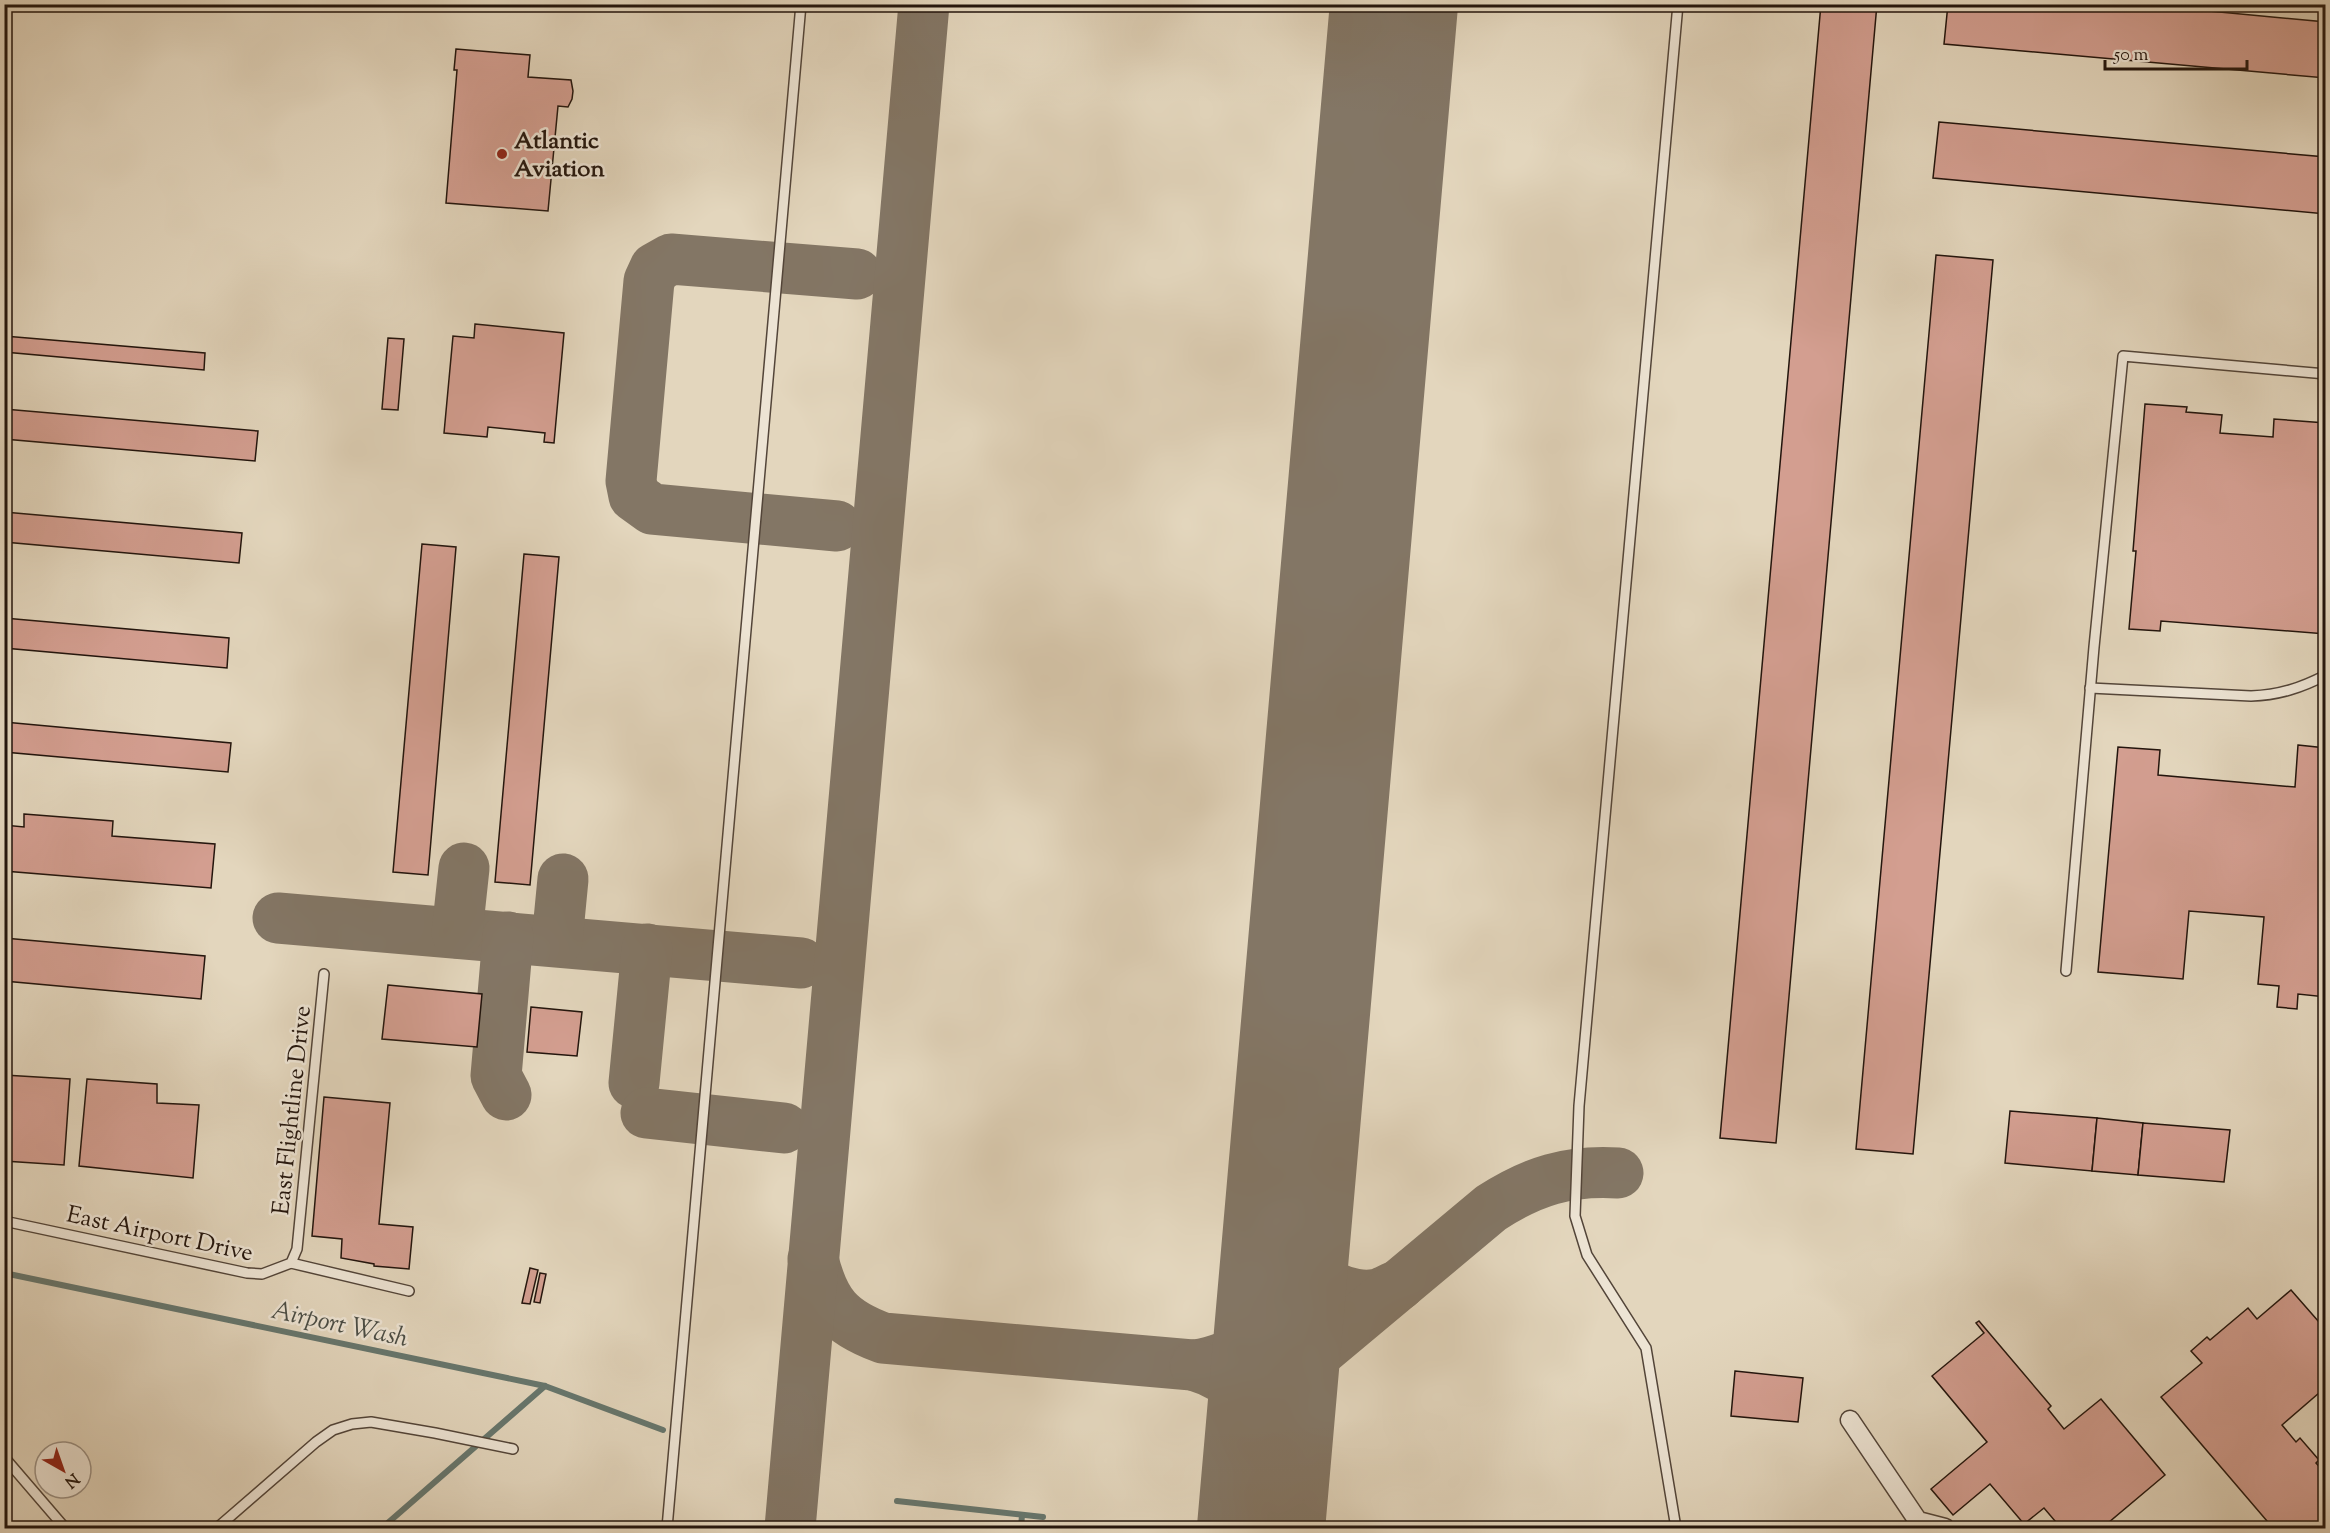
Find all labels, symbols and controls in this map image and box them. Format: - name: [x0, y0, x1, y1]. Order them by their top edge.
- scale bar: [2105, 33, 2248, 71]
- text: 50 m: [2113, 43, 2149, 69]
- place label: Atlantic Aviation: [514, 125, 605, 187]
- marker: Atlantic Aviation: [495, 147, 509, 161]
- street label: East Flightline Drive: [265, 1004, 321, 1217]
- street label: East Airport Drive: [63, 1199, 256, 1271]
- water label: Airport Wash: [268, 1293, 412, 1358]
- north arrow: [33, 1440, 93, 1500]
- text: N: [59, 1467, 83, 1493]

